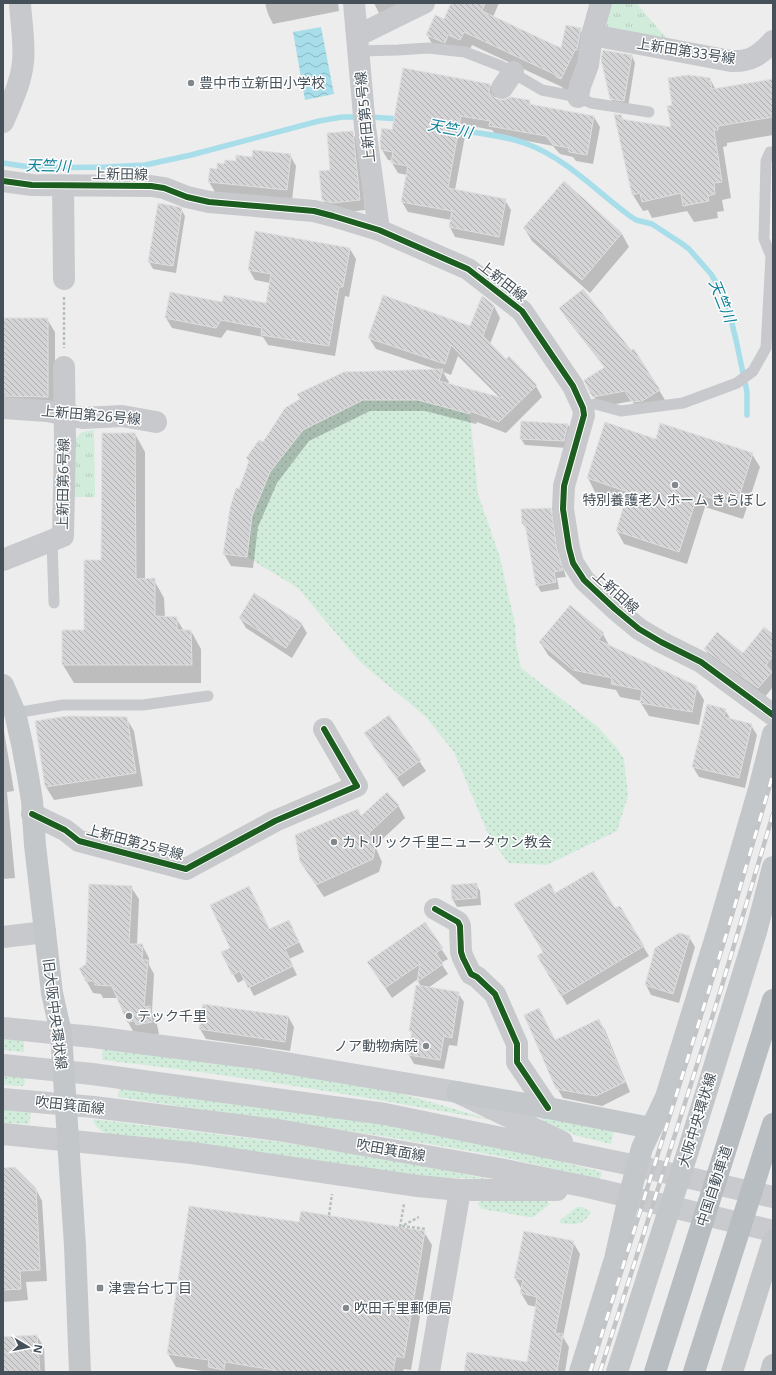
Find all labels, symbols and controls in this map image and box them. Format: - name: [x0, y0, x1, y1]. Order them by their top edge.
- street label: 上新田第33号線: [635, 33, 737, 68]
- street label: 上新田第5号線: [350, 70, 379, 164]
- place label: 豊中市立新田小学校: [199, 73, 325, 92]
- marker: 豊中市立新田小学校: [186, 78, 196, 88]
- water label: 天竺川: [426, 114, 476, 143]
- water label: 天竺川: [25, 155, 73, 175]
- street label: 上新田線: [92, 164, 148, 183]
- street label: 上新田線: [475, 256, 531, 305]
- water label: 天竺川: [705, 276, 741, 327]
- street label: 上新田第26号線: [40, 401, 142, 428]
- street label: 上新田第6号線: [52, 438, 73, 530]
- marker: 特別養護老人ホーム きらぼし: [670, 480, 680, 490]
- place label: 特別養護老人ホーム きらぼし: [582, 490, 768, 509]
- street label: 上新田線: [589, 566, 643, 617]
- street label: 上新田第25号線: [84, 819, 186, 864]
- place label: カトリック千里ニュータウン教会: [342, 832, 552, 851]
- marker: カトリック千里ニュータウン教会: [329, 837, 339, 847]
- street label: 旧大阪中央環状線: [39, 957, 72, 1071]
- place label: テック千里: [137, 1006, 207, 1025]
- marker: テック千里: [124, 1011, 134, 1021]
- place label: ノア動物病院: [334, 1036, 418, 1055]
- marker: ノア動物病院: [421, 1041, 431, 1051]
- street label: 大阪中央環状線: [673, 1070, 720, 1169]
- street label: 吹田箕面線: [34, 1091, 106, 1118]
- street label: 吹田箕面線: [355, 1134, 427, 1165]
- street label: 中国自動車道: [692, 1143, 736, 1229]
- place label: 津雲台七丁目: [108, 1278, 192, 1297]
- marker: 津雲台七丁目: [95, 1283, 105, 1293]
- place label: 吹田千里郵便局: [354, 1298, 452, 1317]
- marker: 吹田千里郵便局: [341, 1303, 351, 1313]
- north arrow: [8, 1327, 48, 1367]
- text: N: [30, 1343, 47, 1355]

